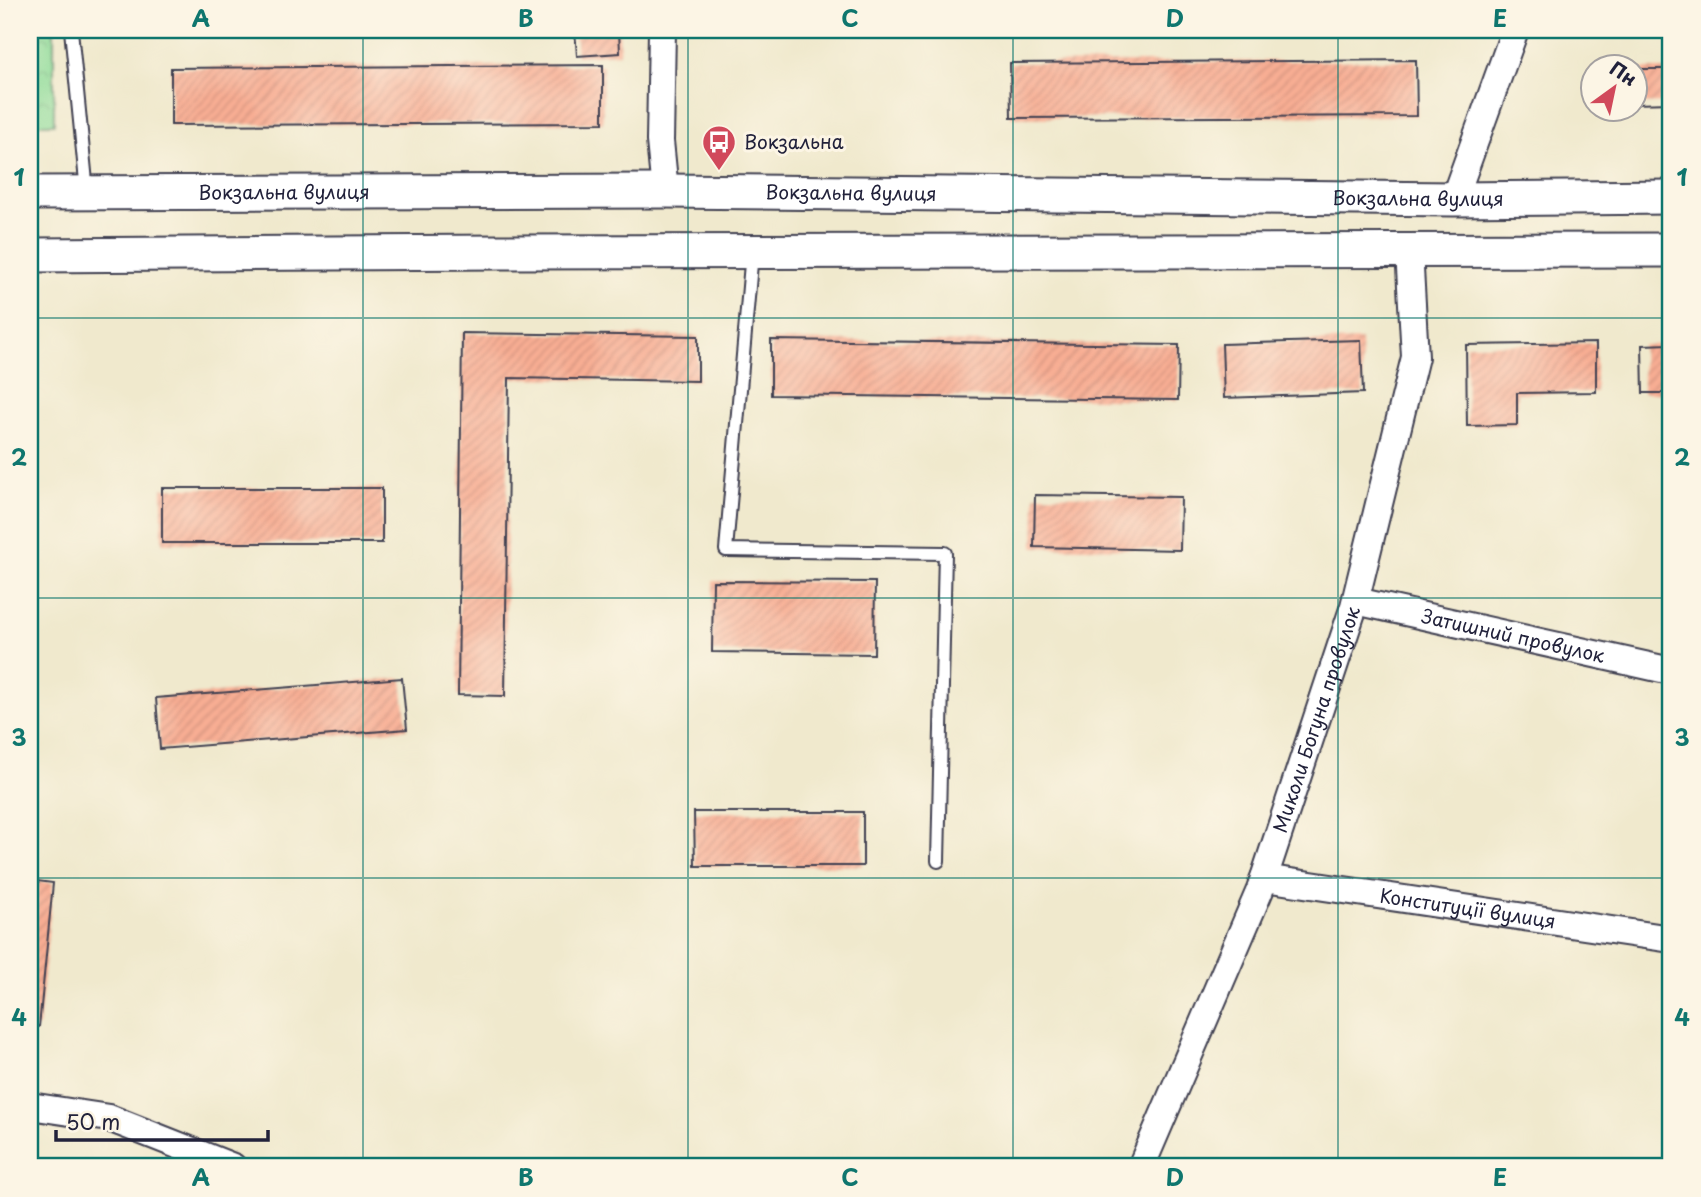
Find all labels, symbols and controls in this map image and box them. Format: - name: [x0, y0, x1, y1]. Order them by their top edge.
- text: A: [192, 0, 210, 35]
- text: B: [518, 0, 534, 35]
- text: C: [841, 0, 859, 35]
- text: D: [1166, 0, 1184, 35]
- text: E: [1493, 0, 1507, 35]
- north arrow: [1578, 52, 1648, 122]
- text: Пн: [1605, 54, 1643, 92]
- bus stop icon: Вокзальна: [700, 123, 738, 172]
- place label: Вокзальна: [744, 127, 844, 155]
- text: 1: [14, 159, 25, 194]
- text: 1: [1677, 159, 1688, 194]
- street label: Вокзальна вулиця: [198, 177, 370, 205]
- street label: Вокзальна вулиця: [765, 177, 937, 207]
- street label: Вокзальна вулиця: [1332, 183, 1504, 212]
- text: 2: [11, 439, 27, 474]
- text: 2: [1674, 439, 1690, 474]
- street label: Затишний провулок: [1419, 601, 1608, 669]
- street label: Миколи Богуна провулок: [1265, 602, 1366, 836]
- text: 3: [11, 719, 27, 754]
- text: 3: [1674, 719, 1690, 754]
- street label: Конституції вулиця: [1378, 881, 1558, 935]
- text: 4: [11, 999, 27, 1034]
- text: 4: [1674, 999, 1690, 1034]
- scale bar: [56, 1099, 268, 1143]
- text: 50 m: [66, 1105, 120, 1137]
- text: A: [192, 1159, 210, 1194]
- text: B: [518, 1159, 534, 1194]
- text: C: [841, 1159, 859, 1194]
- text: D: [1166, 1159, 1184, 1194]
- text: E: [1493, 1159, 1507, 1194]

